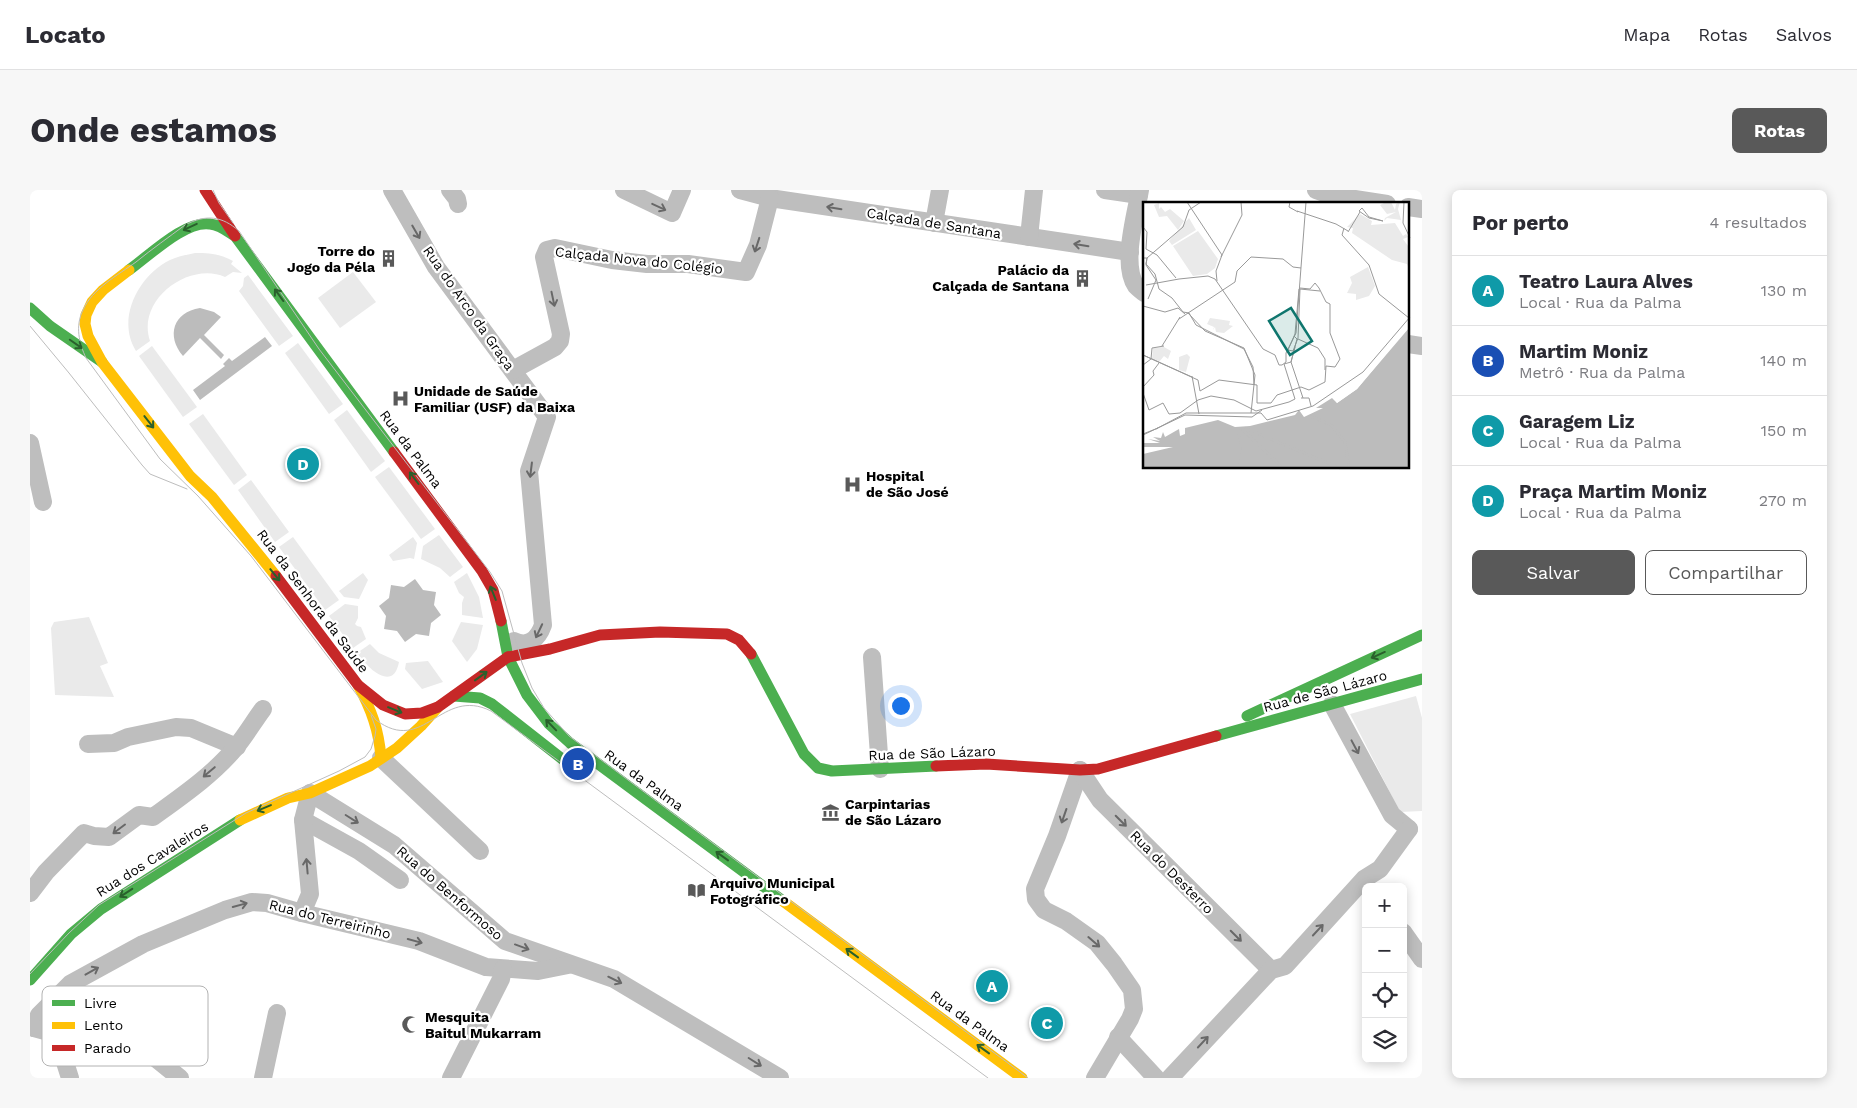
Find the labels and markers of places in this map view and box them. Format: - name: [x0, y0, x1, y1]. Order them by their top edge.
- place label: Torre do Jogo da Péla: [287, 243, 376, 275]
- building icon: Torre do Jogo da Péla: [379, 249, 399, 269]
- place label: Palácio da Calçada de Santana: [932, 262, 1070, 294]
- building icon: Palácio da Calçada de Santana: [1073, 268, 1093, 288]
- place label: Unidade de Saúde Familiar (USF) da Baixa: [414, 383, 576, 415]
- hospital icon: Unidade de Saúde Familiar (USF) da Baixa: [390, 389, 410, 409]
- pin: D: [287, 445, 319, 483]
- place label: Hospital de São José: [866, 468, 949, 500]
- hospital icon: Hospital de São José: [842, 474, 862, 494]
- pin: B: [562, 745, 594, 783]
- place label: Carpintarias de São Lázaro: [845, 796, 942, 828]
- museum icon: Carpintarias de São Lázaro: [821, 802, 841, 822]
- place label: Arquivo Municipal Fotográfico: [710, 875, 835, 907]
- library icon: Arquivo Municipal Fotográfico: [686, 881, 706, 901]
- pin: A: [976, 967, 1008, 1005]
- pin: C: [1031, 1004, 1063, 1042]
- place label: Mesquita Baitul Mukarram: [425, 1009, 541, 1041]
- mosque icon: Mesquita Baitul Mukarram: [401, 1015, 421, 1035]

